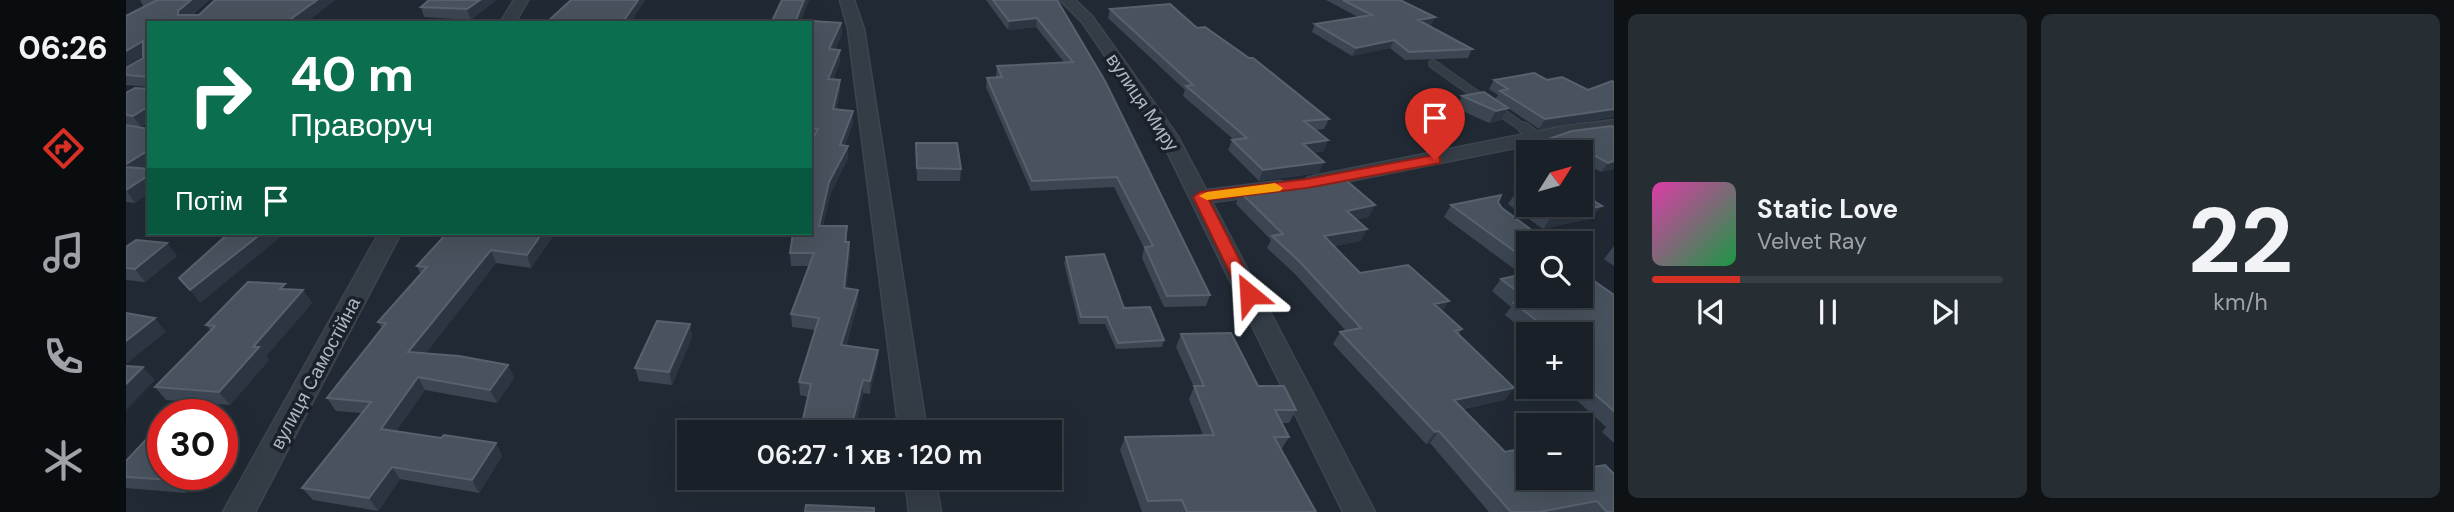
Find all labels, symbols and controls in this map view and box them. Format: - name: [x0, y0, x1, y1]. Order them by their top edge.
- text: 06:26: [18, 27, 108, 69]
- text: 40 m: [290, 42, 414, 106]
- street label: вулиця Миру: [1101, 48, 1185, 157]
- icon: right: [175, 49, 266, 140]
- pin: [1405, 88, 1465, 160]
- icon: arrive: [1416, 99, 1454, 137]
- text: Праворуч: [290, 104, 433, 146]
- icon: directions: [39, 124, 88, 173]
- north arrow: [1516, 140, 1592, 217]
- map controls: [1516, 140, 1593, 490]
- icon: arrive: [257, 182, 295, 220]
- text: 22: [2188, 182, 2293, 300]
- text: Потім: [175, 184, 243, 218]
- text: Static Love: [1757, 192, 1898, 226]
- text: Velvet Ray: [1757, 226, 1867, 256]
- icon: music: [39, 228, 88, 277]
- button: search: [1516, 231, 1593, 308]
- position arrow: [1212, 257, 1286, 331]
- text: km/h: [2213, 287, 2268, 317]
- street label: вулиця Самостійна: [265, 292, 366, 454]
- icon: previous: [1692, 293, 1730, 331]
- icon: pause: [1809, 293, 1847, 331]
- icon: next: [1926, 293, 1964, 331]
- button: +: [1516, 322, 1593, 399]
- icon: phone: [39, 332, 88, 381]
- speed limit sign: 30: [147, 399, 238, 490]
- button: −: [1516, 413, 1593, 490]
- icon: climate: [39, 436, 88, 485]
- text: 06:27 · 1 хв · 120 m: [757, 438, 982, 472]

